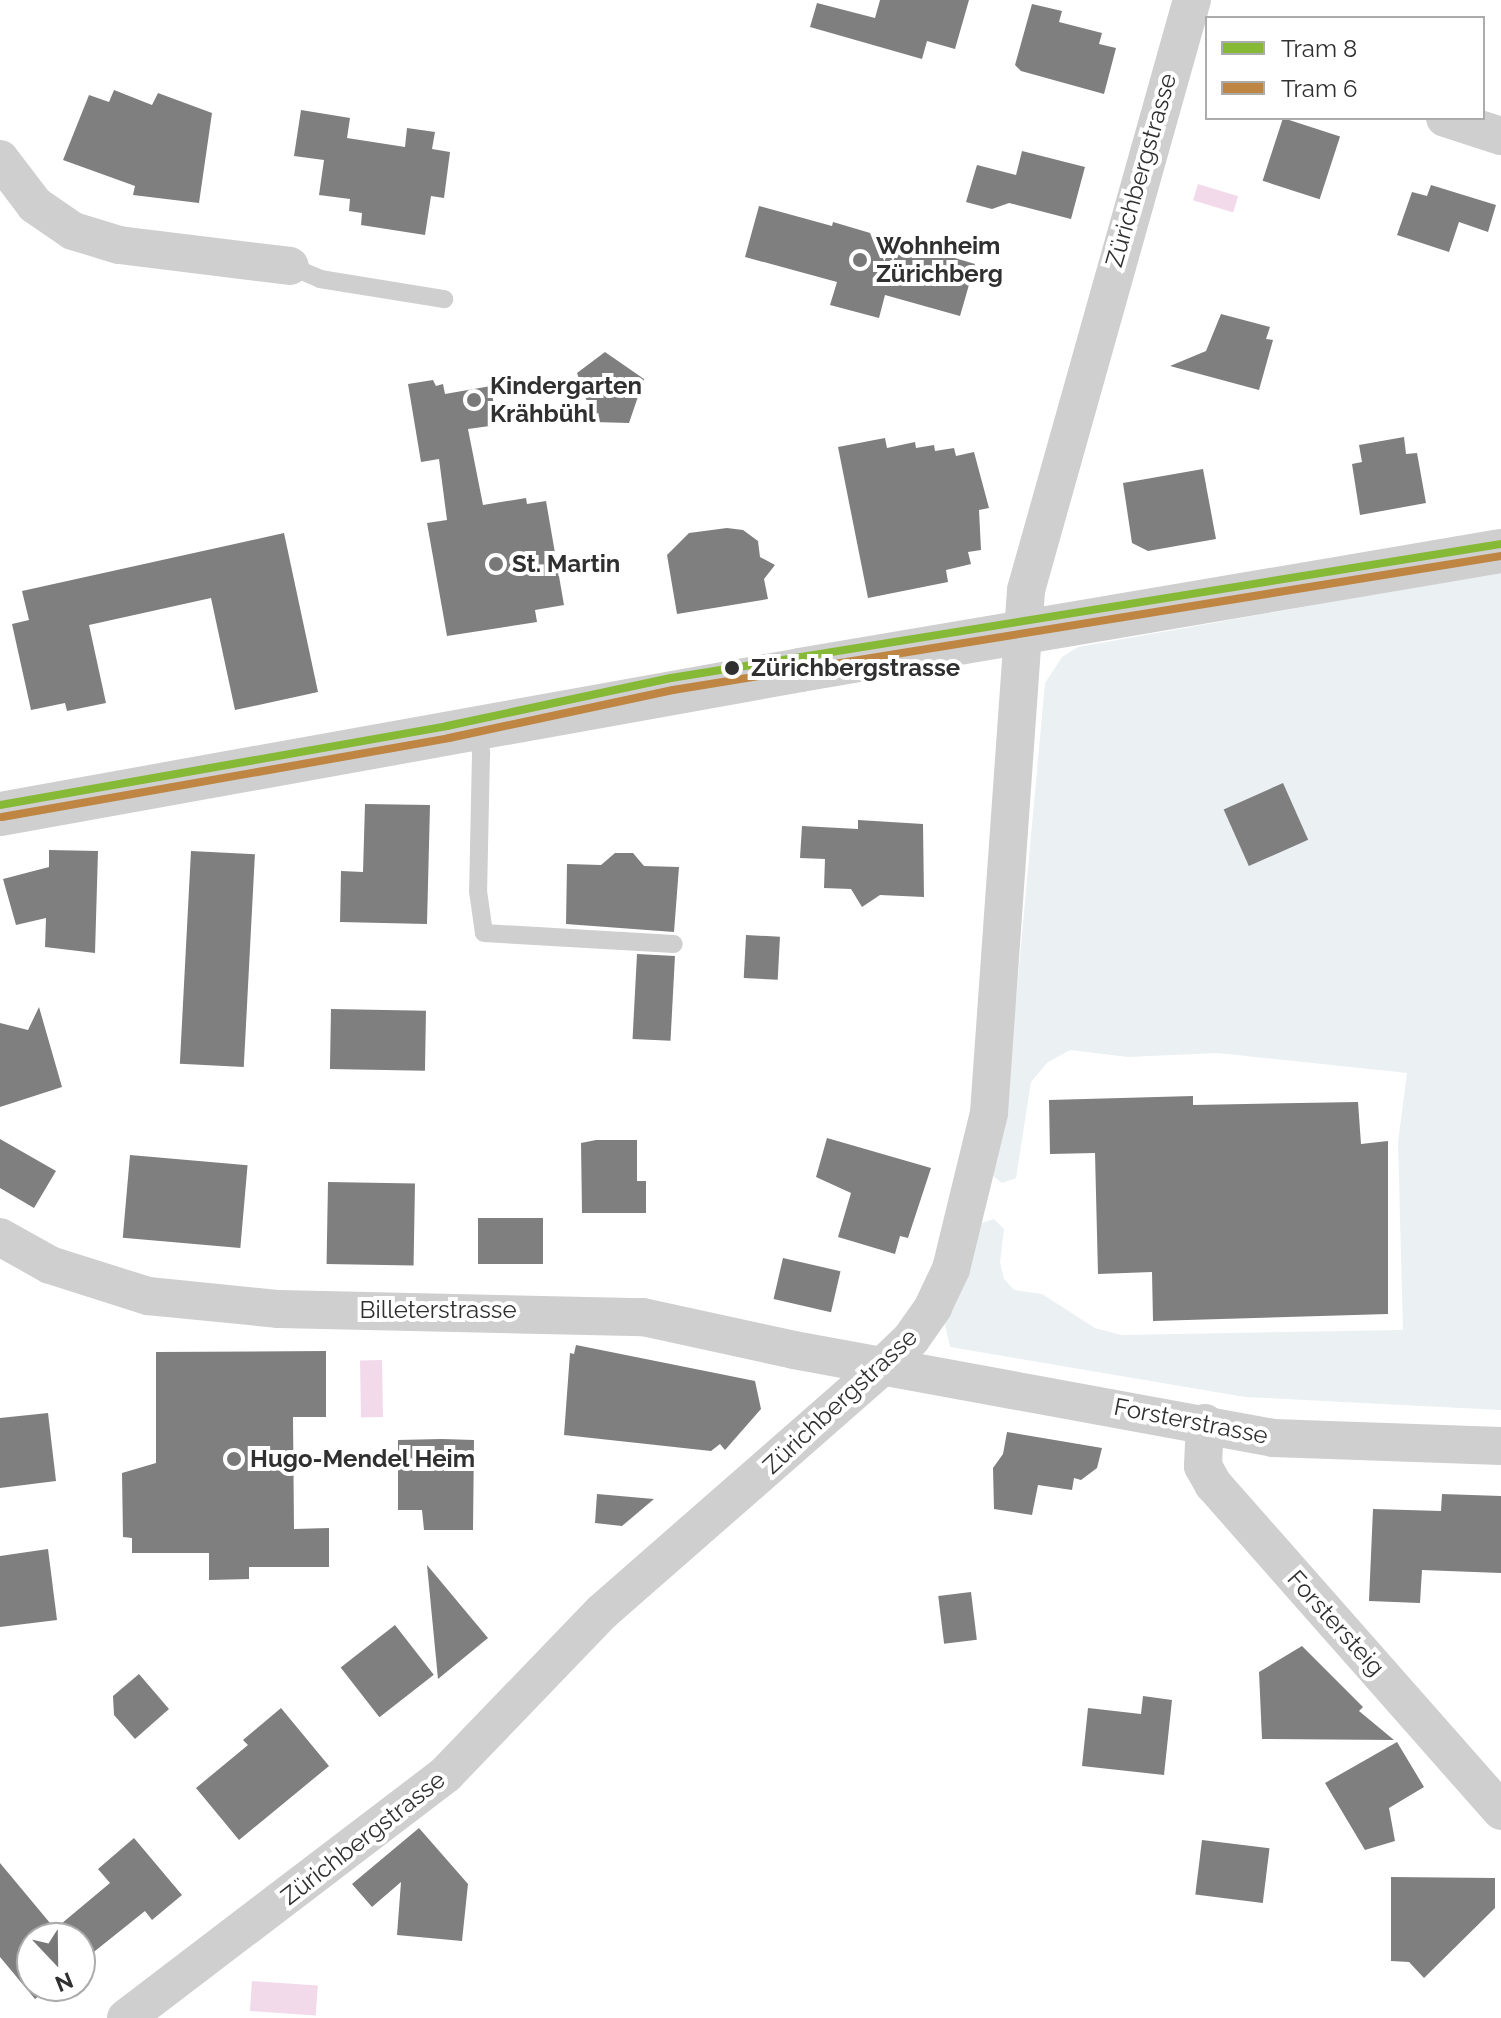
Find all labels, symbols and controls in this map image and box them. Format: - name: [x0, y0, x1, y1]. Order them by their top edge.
- legend: [1205, 16, 1485, 120]
- text: Tram 8: [1281, 34, 1357, 63]
- street label: Zürichbergstrasse: [1100, 70, 1182, 270]
- text: Tram 6: [1281, 74, 1358, 103]
- place label: Wohnheim Zürichberg: [876, 232, 1003, 288]
- marker: Wohnheim Zürichberg: [851, 251, 869, 269]
- place label: Kindergarten Krähbühl: [490, 372, 642, 428]
- marker: Kindergarten Krähbühl: [465, 391, 483, 409]
- place label: St. Martin: [512, 550, 620, 578]
- marker: St. Martin: [487, 555, 505, 573]
- place label: Zürichbergstrasse: [751, 654, 960, 682]
- marker: Zürichbergstrasse: [720, 656, 744, 680]
- street label: Billeterstrasse: [360, 1296, 516, 1324]
- street label: Zürichbergstrasse: [757, 1322, 923, 1480]
- street label: Forsterstrasse: [1112, 1392, 1270, 1450]
- place label: Hugo-Mendel Heim: [250, 1445, 476, 1473]
- marker: Hugo-Mendel Heim: [225, 1450, 243, 1468]
- street label: Forstersteig: [1281, 1564, 1391, 1682]
- street label: Zürichbergstrasse: [275, 1765, 451, 1911]
- north arrow: [16, 1922, 96, 2002]
- text: N: [52, 1967, 77, 1998]

